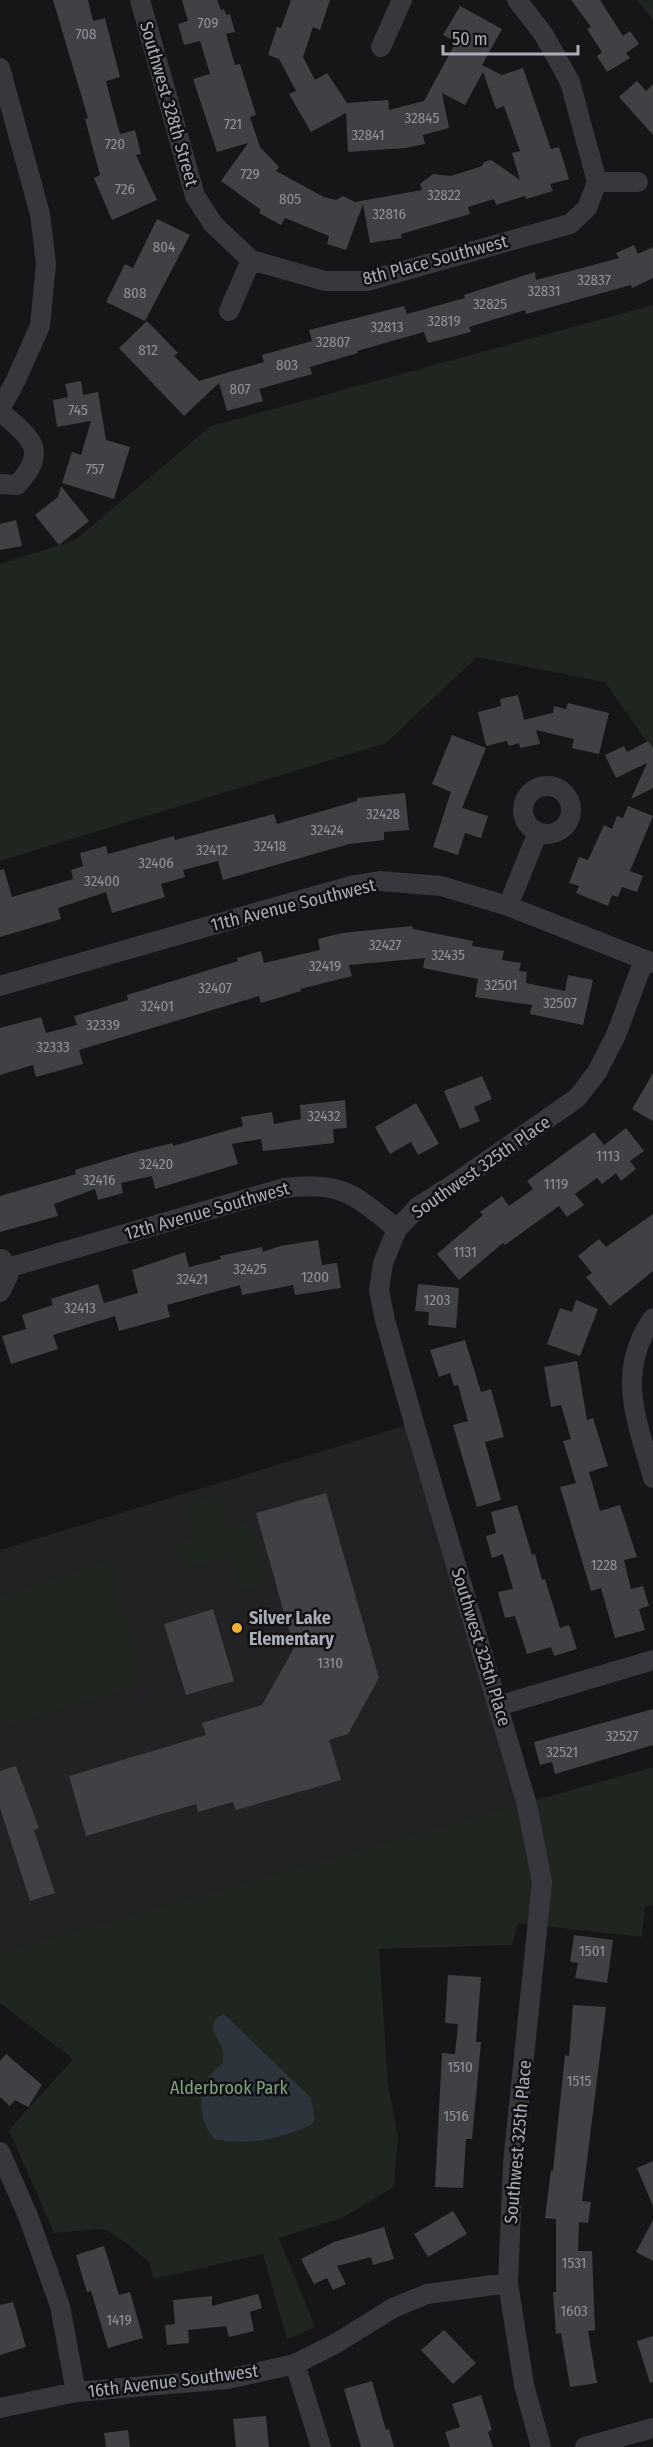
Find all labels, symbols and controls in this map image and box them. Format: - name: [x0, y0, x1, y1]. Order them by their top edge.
- house number: 709: [198, 14, 218, 32]
- scale bar: [443, 18, 578, 56]
- street label: Southwest 328th Street: [135, 19, 203, 189]
- house number: 708: [75, 25, 97, 43]
- text: 50 m: [452, 28, 488, 50]
- house number: 32845: [405, 109, 439, 127]
- house number: 721: [224, 115, 242, 133]
- house number: 32841: [351, 126, 385, 144]
- house number: 720: [105, 135, 125, 153]
- house number: 729: [240, 165, 260, 183]
- house number: 726: [115, 180, 135, 198]
- house number: 32822: [427, 186, 461, 204]
- house number: 805: [279, 190, 301, 208]
- house number: 32816: [372, 205, 406, 223]
- street label: 8th Place Southwest: [360, 230, 510, 290]
- house number: 804: [153, 238, 175, 256]
- house number: 32837: [577, 271, 611, 289]
- house number: 32831: [527, 282, 561, 300]
- house number: 808: [124, 284, 146, 302]
- house number: 32825: [473, 295, 507, 313]
- house number: 32819: [427, 312, 461, 330]
- house number: 32813: [370, 318, 404, 336]
- house number: 32807: [316, 333, 350, 351]
- house number: 812: [138, 341, 158, 359]
- house number: 803: [276, 356, 298, 374]
- house number: 807: [229, 380, 251, 398]
- house number: 745: [68, 401, 88, 419]
- house number: 757: [86, 460, 104, 478]
- house number: 32428: [366, 805, 400, 823]
- house number: 32424: [310, 821, 344, 839]
- house number: 32418: [254, 837, 286, 855]
- house number: 32412: [196, 841, 228, 859]
- house number: 32406: [138, 854, 174, 872]
- house number: 32400: [84, 872, 120, 890]
- street label: 11th Avenue Southwest: [208, 874, 378, 936]
- house number: 32427: [369, 936, 401, 954]
- house number: 32435: [431, 946, 465, 964]
- house number: 32419: [309, 957, 341, 975]
- house number: 32501: [484, 976, 518, 994]
- house number: 32407: [198, 979, 232, 997]
- house number: 32507: [543, 994, 577, 1012]
- house number: 32401: [140, 997, 174, 1015]
- house number: 32339: [86, 1016, 120, 1034]
- house number: 32333: [36, 1038, 70, 1056]
- house number: 32432: [307, 1107, 341, 1125]
- street label: Southwest 325th Place: [407, 1111, 555, 1223]
- house number: 1113: [596, 1147, 620, 1165]
- house number: 32420: [139, 1155, 173, 1173]
- house number: 32416: [83, 1171, 115, 1189]
- house number: 1119: [544, 1175, 568, 1193]
- street label: 12th Avenue Southwest: [122, 1177, 292, 1245]
- house number: 1131: [453, 1243, 477, 1261]
- house number: 32425: [233, 1260, 267, 1278]
- house number: 1200: [301, 1268, 329, 1286]
- house number: 32421: [176, 1270, 208, 1288]
- house number: 1203: [424, 1291, 451, 1309]
- house number: 32413: [64, 1299, 96, 1317]
- house number: 1228: [591, 1556, 617, 1574]
- street label: Southwest 325th Place: [446, 1565, 516, 1729]
- place label: Silver Lake Elementary: [249, 1607, 334, 1650]
- marker: Silver Lake Elementary: [230, 1621, 244, 1635]
- house number: 1310: [317, 1654, 343, 1672]
- house number: 32527: [606, 1727, 638, 1745]
- house number: 32521: [546, 1743, 578, 1761]
- house number: 1501: [579, 1942, 605, 1960]
- house number: 1510: [447, 2058, 473, 2076]
- street label: Southwest 325th Place: [500, 2059, 536, 2225]
- house number: 1515: [567, 2072, 591, 2090]
- park label: Alderbrook Park: [170, 2077, 289, 2099]
- house number: 1516: [443, 2107, 469, 2125]
- house number: 1531: [562, 2254, 586, 2272]
- house number: 1603: [560, 2302, 588, 2320]
- house number: 1419: [106, 2311, 132, 2329]
- street label: 16th Avenue Southwest: [87, 2360, 259, 2402]

